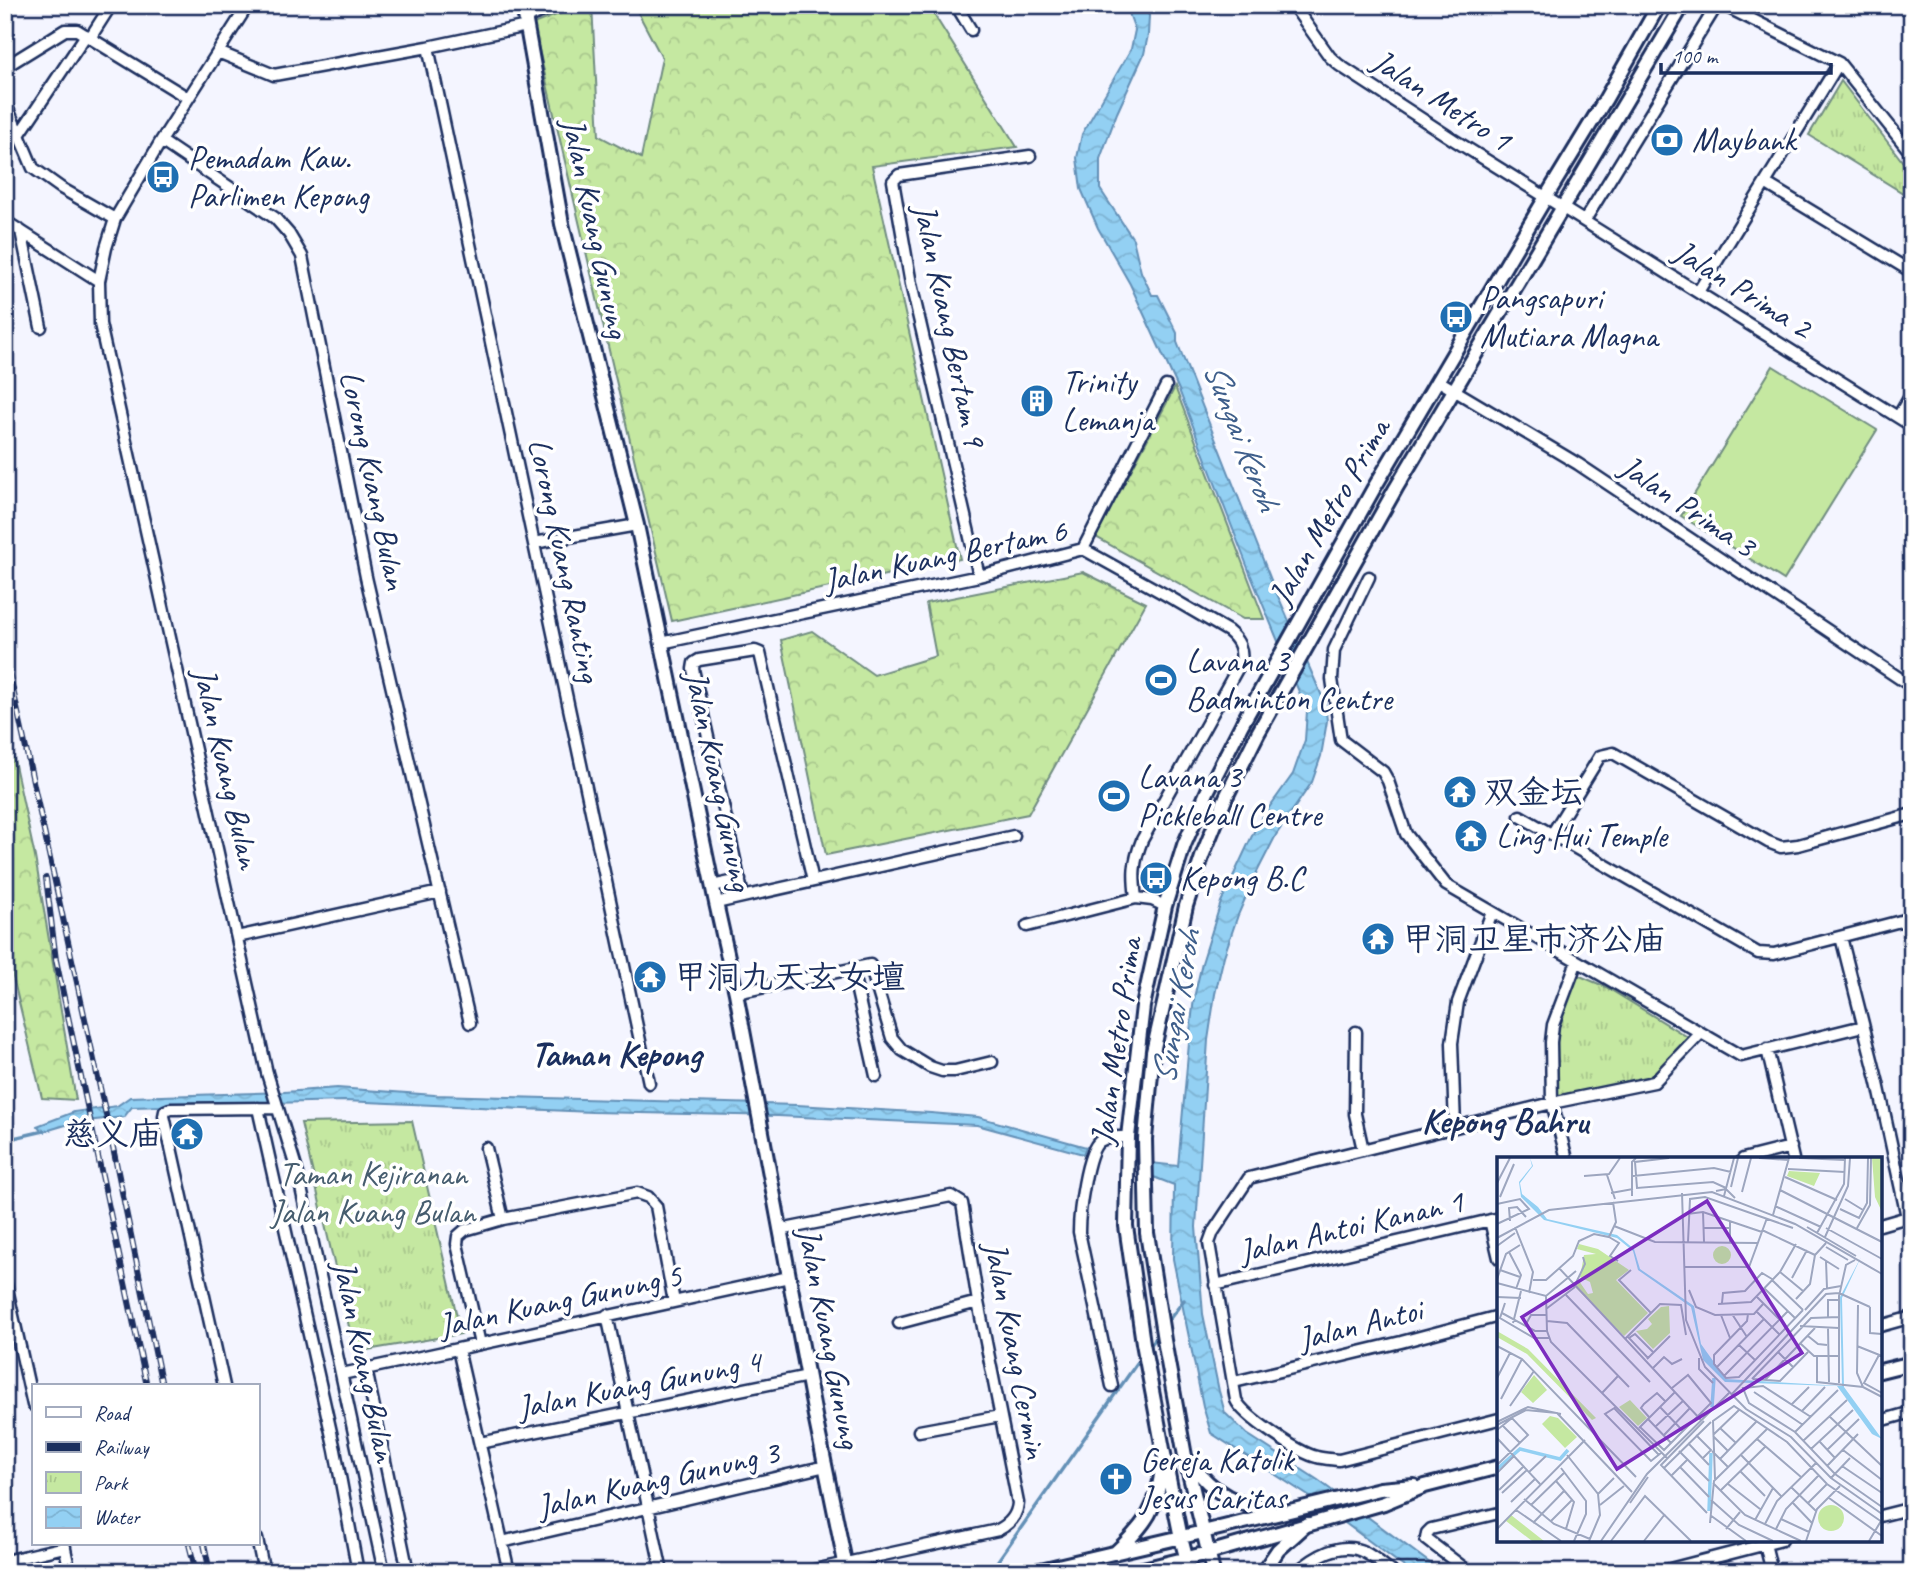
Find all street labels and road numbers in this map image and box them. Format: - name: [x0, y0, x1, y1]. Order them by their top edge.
- street label: Jalan Metro 1: [1363, 38, 1521, 162]
- street label: Jalan Kuang Gunung: [552, 112, 640, 343]
- street label: Jalan Kuang Bertam 9: [903, 198, 997, 453]
- street label: Jalan Prima 2: [1665, 229, 1822, 350]
- street label: Lorong Kuang Bulan: [330, 367, 418, 594]
- street label: Jalan Metro Prima: [1258, 409, 1400, 614]
- street label: Lorong Kuang Ranting: [519, 435, 612, 688]
- street label: Jalan Prima 3: [1610, 444, 1766, 568]
- street label: Jalan Kuang Bertam 6: [818, 509, 1071, 602]
- street label: Jalan Kuang Bulan: [183, 662, 271, 875]
- street label: Jalan Kuang Gunung: [675, 665, 763, 896]
- street label: Jalan Metro Prima: [1080, 933, 1152, 1149]
- street label: Jalan Antoi Kanan 1: [1233, 1179, 1469, 1273]
- street label: Jalan Kuang Gunung: [788, 1222, 872, 1453]
- street label: Jalan Kuang Cermin: [974, 1236, 1058, 1463]
- street label: Jalan Kuang Gunung 5: [433, 1253, 687, 1347]
- street label: Jalan Kuang Bulan: [323, 1255, 407, 1468]
- street label: Jalan Antoi: [1292, 1287, 1430, 1360]
- street label: Jalan Kuang Gunung 4: [512, 1339, 767, 1429]
- street label: Jalan Kuang Gunung 3: [531, 1430, 785, 1528]

